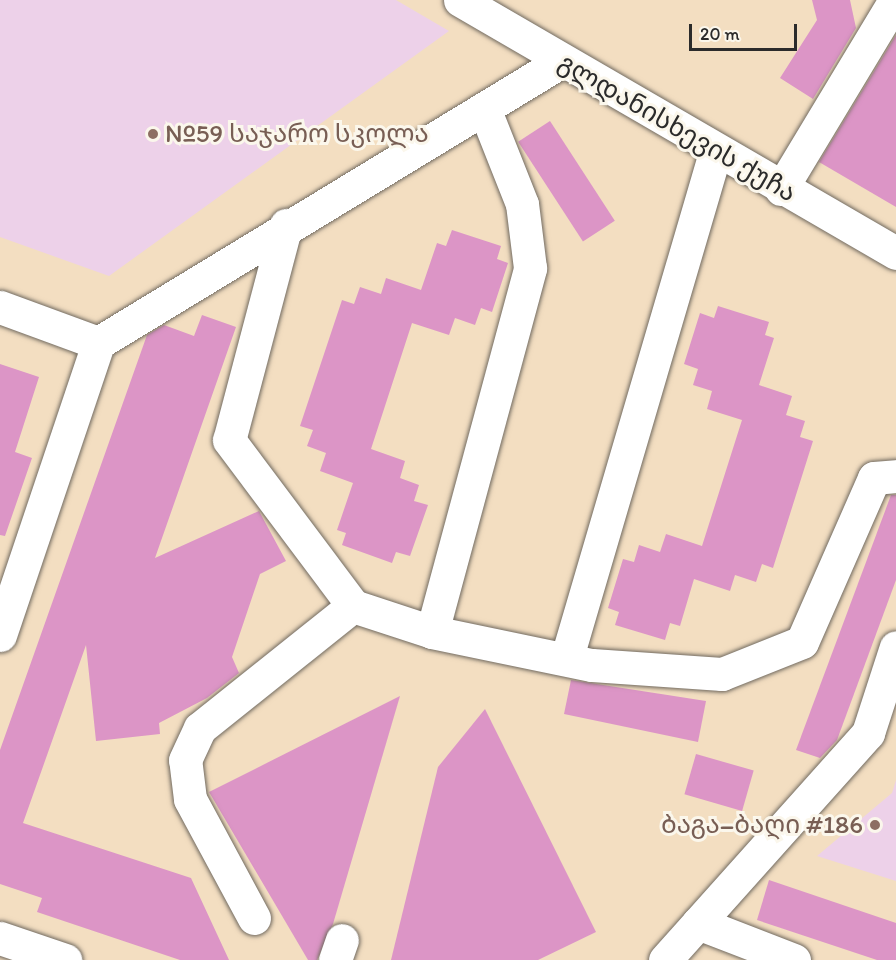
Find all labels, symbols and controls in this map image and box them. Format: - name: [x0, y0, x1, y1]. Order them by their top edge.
- scale bar: [692, 12, 800, 50]
- text: 20 m: [700, 23, 740, 45]
- street label: გლდანისხევის ქუჩა: [553, 47, 801, 209]
- place label: №59 საჯარო სკოლა: [165, 118, 429, 150]
- marker: №59 საჯარო სკოლა: [146, 127, 160, 141]
- place label: ბაგა–ბაღი #186: [661, 809, 863, 841]
- marker: ბაგა–ბაღი #186: [868, 818, 882, 832]

